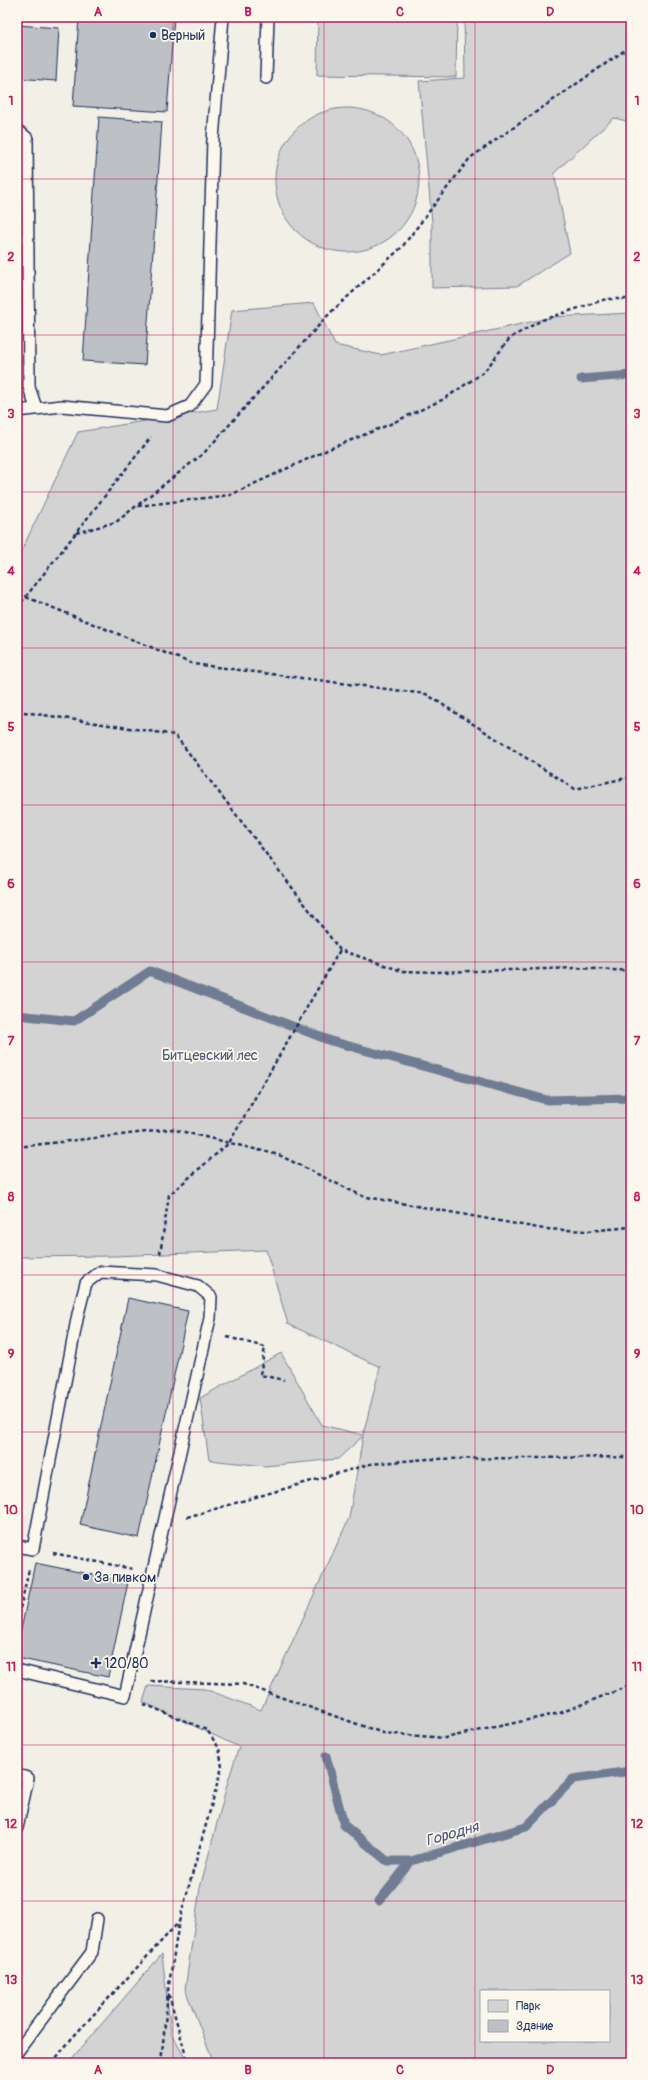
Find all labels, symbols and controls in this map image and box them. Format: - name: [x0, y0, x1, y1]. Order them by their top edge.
- text: A: [94, 4, 103, 20]
- text: B: [244, 4, 252, 20]
- text: C: [396, 4, 404, 20]
- text: D: [546, 4, 554, 20]
- place label: Верный: [161, 27, 205, 44]
- marker: Верный: [148, 30, 158, 40]
- text: 1: [8, 93, 14, 109]
- text: 1: [634, 93, 640, 109]
- text: 2: [7, 249, 15, 265]
- text: 2: [633, 249, 641, 265]
- text: 3: [7, 406, 15, 422]
- text: 3: [633, 406, 641, 422]
- text: 4: [7, 563, 15, 579]
- text: 4: [633, 563, 641, 579]
- text: 5: [7, 719, 15, 735]
- text: 5: [633, 719, 641, 735]
- text: 6: [7, 876, 15, 892]
- text: 6: [633, 876, 641, 892]
- text: 7: [8, 1033, 15, 1049]
- text: 7: [634, 1033, 641, 1049]
- park label: Битцевский лес: [162, 1047, 258, 1064]
- text: 8: [8, 1189, 15, 1205]
- text: 8: [634, 1189, 641, 1205]
- text: 9: [8, 1346, 15, 1362]
- text: 9: [634, 1346, 641, 1362]
- text: 10: [4, 1502, 18, 1518]
- text: 10: [630, 1502, 644, 1518]
- place label: За пивком: [94, 1569, 156, 1586]
- marker: За пивком: [81, 1572, 91, 1582]
- place label: 120/80: [104, 1655, 149, 1672]
- marker: 120/80: [91, 1658, 101, 1668]
- text: 11: [6, 1659, 16, 1675]
- text: 11: [632, 1659, 642, 1675]
- text: 12: [5, 1816, 17, 1832]
- text: 12: [631, 1816, 643, 1832]
- water label: Городня: [423, 1817, 482, 1851]
- text: 13: [5, 1972, 17, 1988]
- text: 13: [631, 1972, 643, 1988]
- legend: [480, 1990, 610, 2042]
- text: Парк: [516, 1999, 541, 2014]
- text: Здание: [516, 2019, 553, 2034]
- text: A: [94, 2062, 103, 2078]
- text: B: [244, 2062, 252, 2078]
- text: C: [396, 2062, 404, 2078]
- text: D: [546, 2062, 554, 2078]

